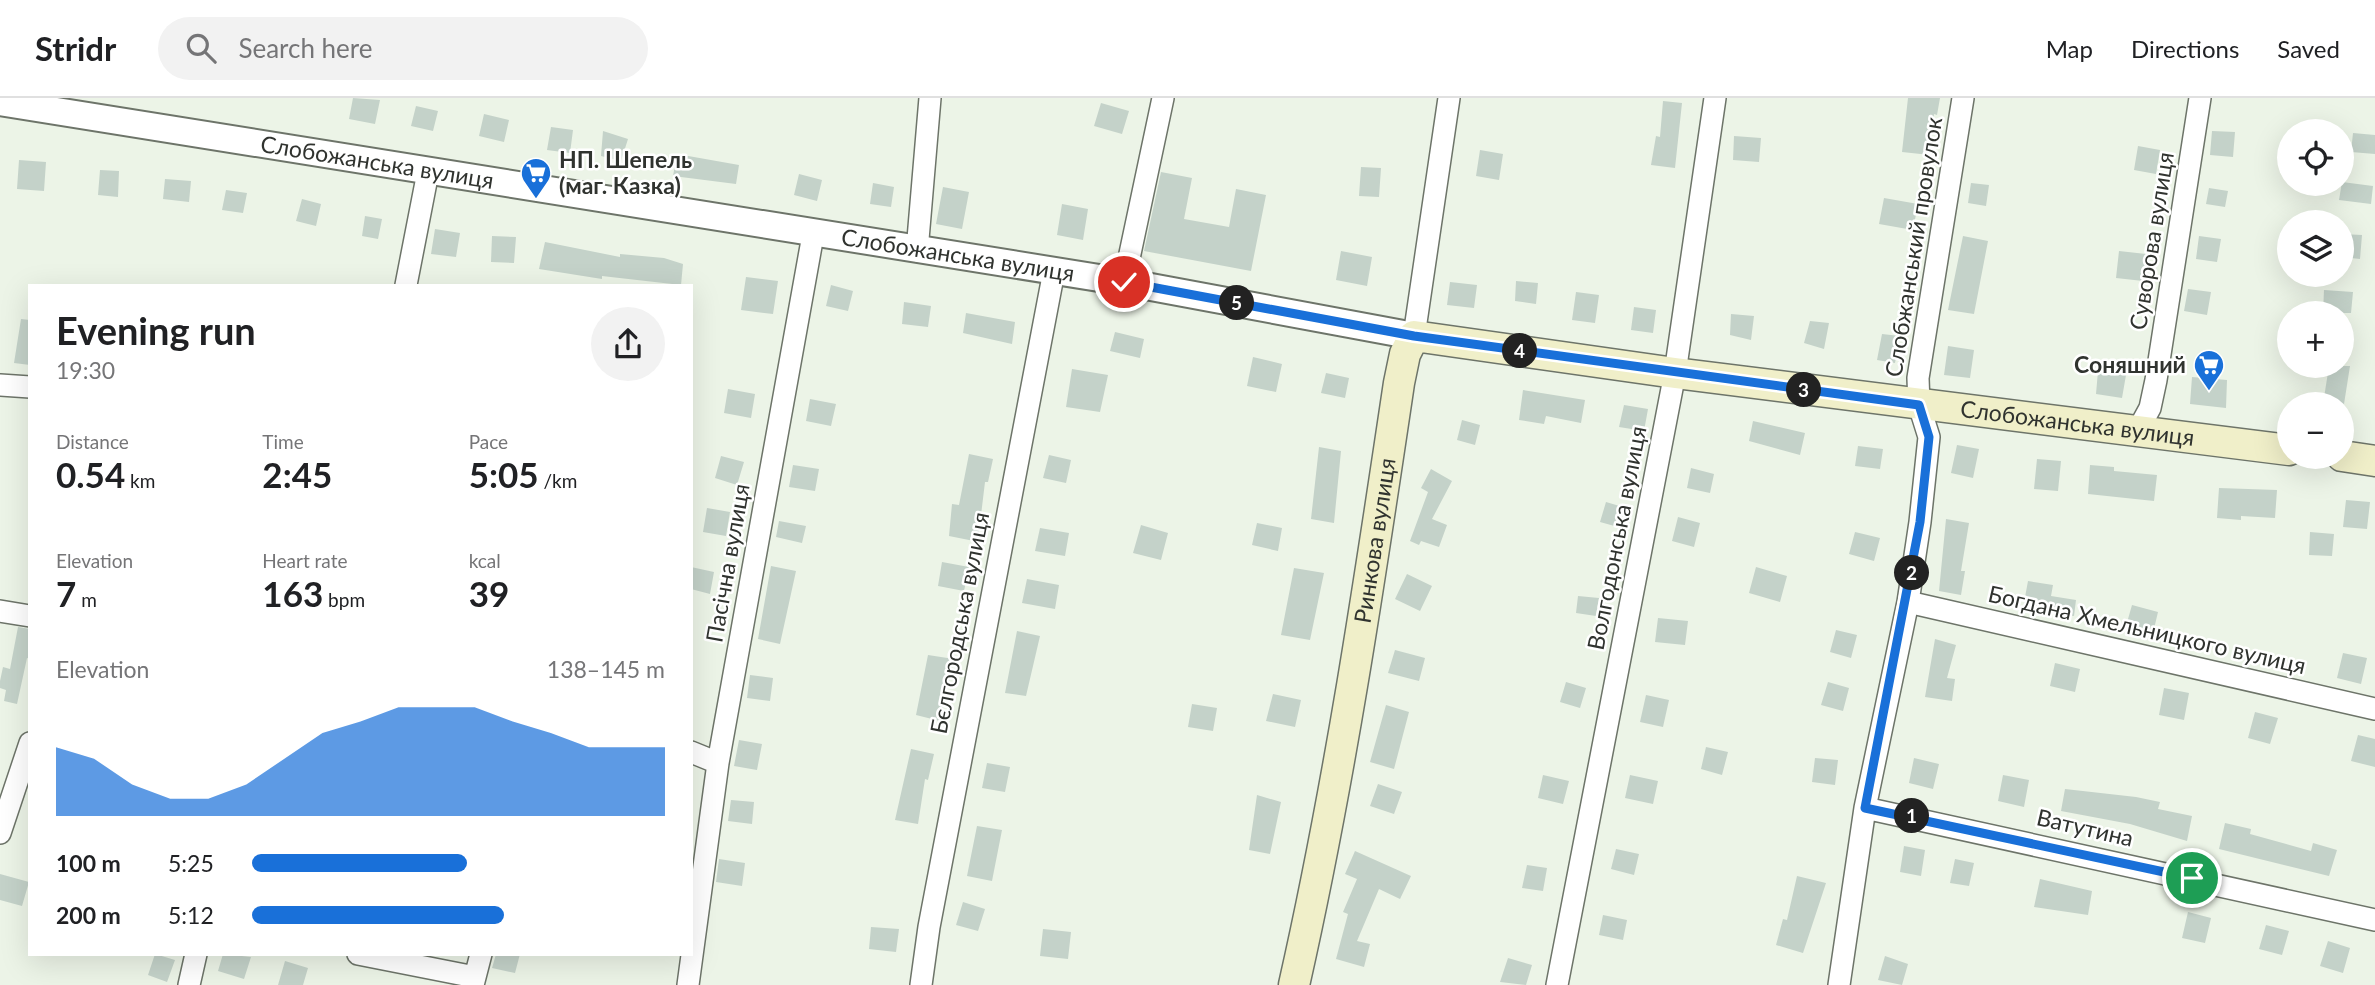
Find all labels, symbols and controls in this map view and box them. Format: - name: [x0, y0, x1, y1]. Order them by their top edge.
- search box: [158, 17, 648, 80]
- text: Stridr: [35, 28, 116, 68]
- icon: search: [182, 29, 220, 67]
- text: Search here: [238, 32, 372, 64]
- text: Map: [2046, 34, 2093, 63]
- text: Directions: [2131, 34, 2239, 63]
- text: Saved: [2277, 34, 2340, 63]
- street label: Слобжанський провулок: [1879, 115, 1947, 379]
- map controls: [2277, 119, 2354, 469]
- button: locate: [2277, 119, 2354, 196]
- street label: Слобожанська вулиця: [259, 129, 496, 194]
- place label: НП. Шепель (маг. Казка): [559, 145, 692, 199]
- street label: Суворова вулиця: [2123, 150, 2179, 332]
- supermarket icon: НП. Шепель (маг. Казка): [519, 156, 553, 200]
- button: layers: [2277, 210, 2354, 287]
- street label: Слобожанська вулиця: [839, 222, 1076, 287]
- pin: [1094, 252, 1154, 312]
- icon: check: [1105, 263, 1143, 301]
- pin: 5: [1220, 286, 1254, 320]
- text: 5: [1231, 291, 1242, 314]
- button: +: [2277, 301, 2354, 378]
- text: Evening run: [56, 307, 256, 353]
- button: share: [591, 307, 665, 381]
- pin: 4: [1502, 334, 1538, 368]
- text: 4: [1514, 339, 1525, 362]
- supermarket icon: Соняшний: [2192, 348, 2226, 392]
- place label: Соняшний: [2074, 350, 2186, 378]
- text: 19:30: [56, 356, 115, 384]
- pin: 3: [1786, 372, 1822, 408]
- text: 3: [1798, 378, 1809, 401]
- button: −: [2277, 392, 2354, 469]
- street label: Слобожанська вулиця: [1959, 394, 2196, 451]
- street label: Волгодонська вулиця: [1581, 423, 1651, 652]
- text: Distance: [56, 430, 129, 453]
- text: Time: [262, 430, 304, 453]
- text: Pace: [469, 430, 508, 453]
- text: 0.54: [56, 453, 125, 495]
- text: 2:45: [262, 453, 332, 495]
- text: 5:05: [469, 453, 539, 495]
- street label: Ринкова вулиця: [1348, 456, 1401, 625]
- text: km: [125, 469, 155, 492]
- text: /km: [539, 469, 577, 492]
- street label: Пасічна вулиця: [699, 481, 755, 644]
- street label: Бєлгородська вулиця: [924, 510, 994, 736]
- text: Elevation: [56, 549, 133, 572]
- text: Heart rate: [262, 549, 348, 572]
- text: kcal: [469, 549, 501, 572]
- pin: 2: [1895, 556, 1930, 590]
- text: 2: [1906, 561, 1917, 584]
- text: 7: [56, 572, 76, 614]
- text: 163: [262, 572, 323, 614]
- text: 39: [469, 572, 509, 614]
- street label: Богдана Хмельницкого вулиця: [1986, 579, 2309, 679]
- text: m: [76, 588, 97, 611]
- text: bpm: [323, 588, 365, 611]
- text: Elevation: [56, 655, 149, 683]
- text: 138–145 m: [547, 655, 665, 683]
- pin: 1: [1895, 798, 1930, 834]
- street label: Ватутина: [2034, 802, 2136, 852]
- text: 1: [1906, 804, 1917, 827]
- pin: [2162, 848, 2222, 908]
- text: 100 m: [56, 849, 121, 877]
- text: 5:25: [168, 849, 214, 877]
- icon: arrive: [2173, 859, 2211, 897]
- text: 200 m: [56, 901, 121, 929]
- text: 5:12: [168, 901, 214, 929]

